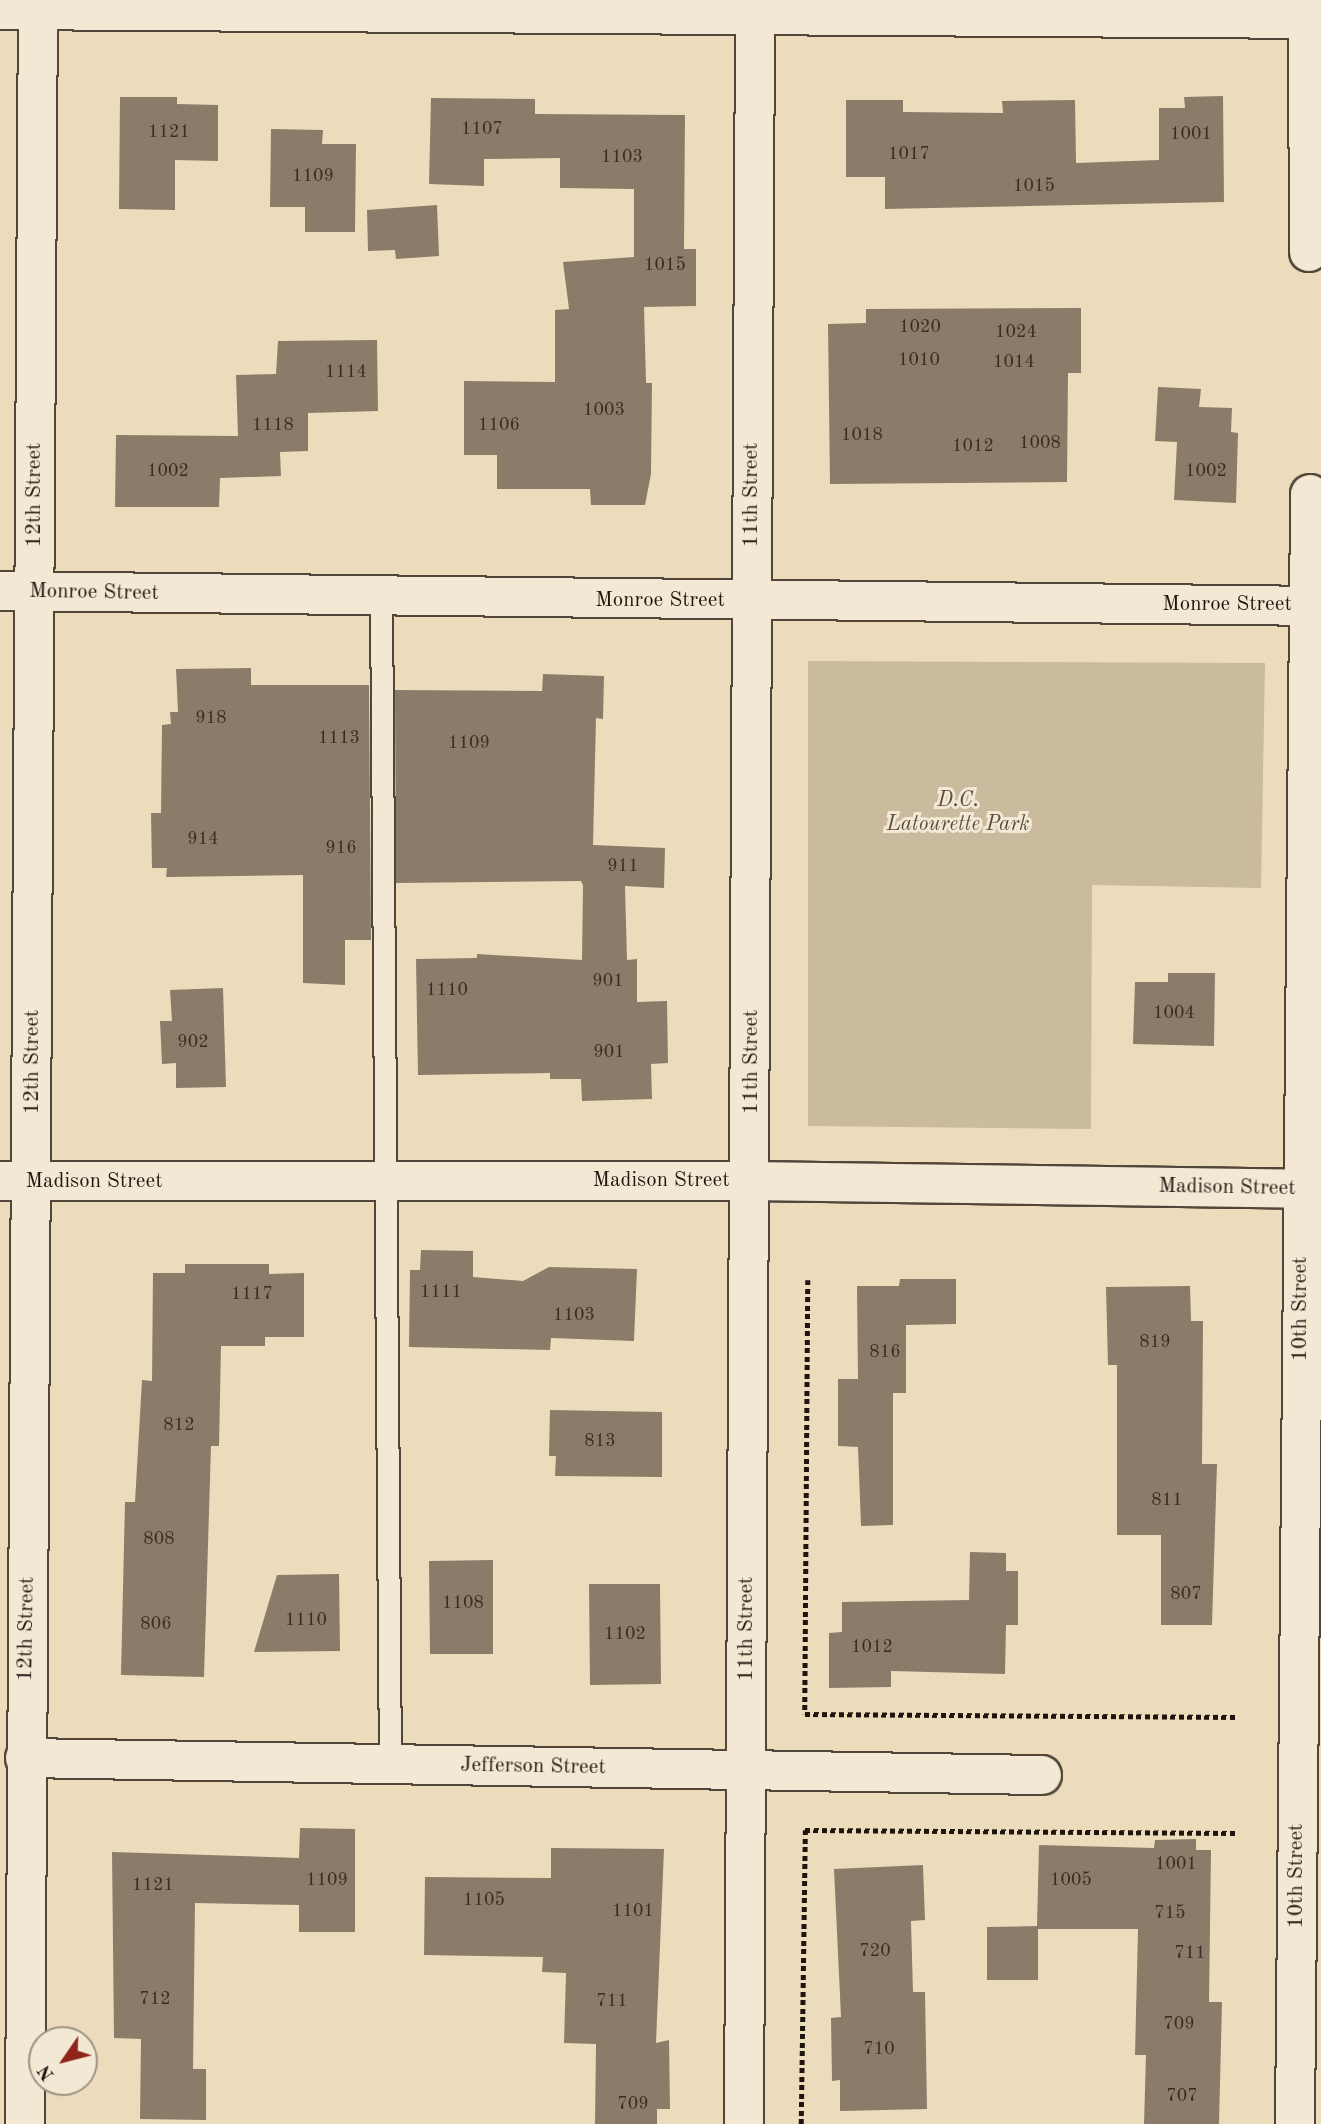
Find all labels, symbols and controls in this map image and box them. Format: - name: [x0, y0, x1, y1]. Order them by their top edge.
- house number: 1107: [461, 118, 503, 140]
- house number: 1121: [148, 121, 190, 143]
- house number: 1001: [1170, 123, 1212, 145]
- house number: 1017: [888, 143, 930, 165]
- house number: 1103: [601, 146, 643, 168]
- house number: 1109: [292, 165, 334, 187]
- house number: 1015: [1013, 175, 1055, 197]
- house number: 1015: [644, 254, 686, 276]
- house number: 1020: [899, 316, 941, 338]
- house number: 1024: [995, 321, 1037, 343]
- house number: 1010: [898, 349, 940, 371]
- house number: 1014: [993, 351, 1035, 373]
- house number: 1114: [325, 361, 367, 383]
- house number: 1003: [583, 399, 625, 421]
- house number: 1118: [252, 414, 294, 436]
- house number: 1106: [478, 414, 520, 436]
- house number: 1018: [841, 424, 883, 446]
- house number: 1008: [1019, 432, 1061, 454]
- house number: 1012: [952, 435, 994, 457]
- street label: 12th Street: [22, 443, 48, 547]
- street label: 11th Street: [739, 443, 765, 547]
- house number: 1002: [147, 460, 189, 482]
- house number: 1002: [1185, 460, 1227, 482]
- street label: Monroe Street: [29, 579, 159, 607]
- street label: Monroe Street: [595, 588, 725, 614]
- street label: Monroe Street: [1162, 592, 1292, 618]
- house number: 918: [195, 707, 227, 729]
- house number: 1113: [318, 727, 360, 749]
- house number: 1109: [448, 732, 490, 754]
- park label: D.C. Latourette Park: [887, 788, 1029, 838]
- house number: 914: [187, 828, 219, 850]
- house number: 916: [325, 837, 357, 859]
- house number: 911: [607, 855, 639, 877]
- house number: 901: [592, 970, 624, 992]
- house number: 1110: [426, 979, 468, 1001]
- house number: 1004: [1153, 1002, 1195, 1024]
- street label: 12th Street: [20, 1010, 46, 1114]
- street label: 11th Street: [739, 1010, 765, 1114]
- house number: 902: [177, 1031, 209, 1053]
- house number: 901: [593, 1041, 625, 1063]
- street label: Madison Street: [592, 1168, 730, 1194]
- street label: Madison Street: [25, 1169, 163, 1195]
- street label: Madison Street: [1158, 1174, 1296, 1202]
- street label: 10th Street: [1288, 1257, 1314, 1361]
- house number: 1111: [420, 1281, 462, 1303]
- house number: 1117: [231, 1283, 273, 1305]
- house number: 1103: [553, 1304, 595, 1326]
- house number: 819: [1139, 1331, 1171, 1353]
- house number: 816: [869, 1341, 901, 1363]
- house number: 812: [163, 1414, 195, 1436]
- house number: 813: [584, 1430, 616, 1452]
- house number: 811: [1151, 1489, 1183, 1511]
- house number: 808: [143, 1528, 175, 1550]
- street label: 12th Street: [13, 1576, 41, 1682]
- street label: 11th Street: [734, 1577, 760, 1681]
- house number: 807: [1170, 1583, 1202, 1605]
- house number: 1108: [442, 1592, 484, 1614]
- house number: 1110: [285, 1609, 327, 1631]
- house number: 806: [140, 1613, 172, 1635]
- house number: 1102: [604, 1623, 646, 1645]
- house number: 1012: [851, 1636, 893, 1658]
- street label: Jefferson Street: [460, 1753, 606, 1781]
- street label: 10th Street: [1284, 1824, 1310, 1928]
- house number: 1001: [1155, 1853, 1197, 1875]
- house number: 1109: [306, 1869, 348, 1891]
- house number: 1005: [1050, 1869, 1092, 1891]
- house number: 1121: [132, 1874, 174, 1896]
- house number: 1105: [463, 1889, 505, 1911]
- house number: 1101: [612, 1900, 654, 1922]
- house number: 715: [1154, 1902, 1186, 1924]
- house number: 720: [859, 1940, 891, 1962]
- house number: 711: [1174, 1942, 1206, 1964]
- house number: 712: [139, 1988, 171, 2010]
- house number: 711: [596, 1990, 628, 2012]
- house number: 709: [1163, 2013, 1195, 2035]
- north arrow: [28, 2026, 98, 2096]
- house number: 710: [863, 2038, 895, 2060]
- text: N: [35, 2061, 59, 2084]
- house number: 707: [1166, 2085, 1198, 2107]
- house number: 709: [617, 2093, 649, 2115]

